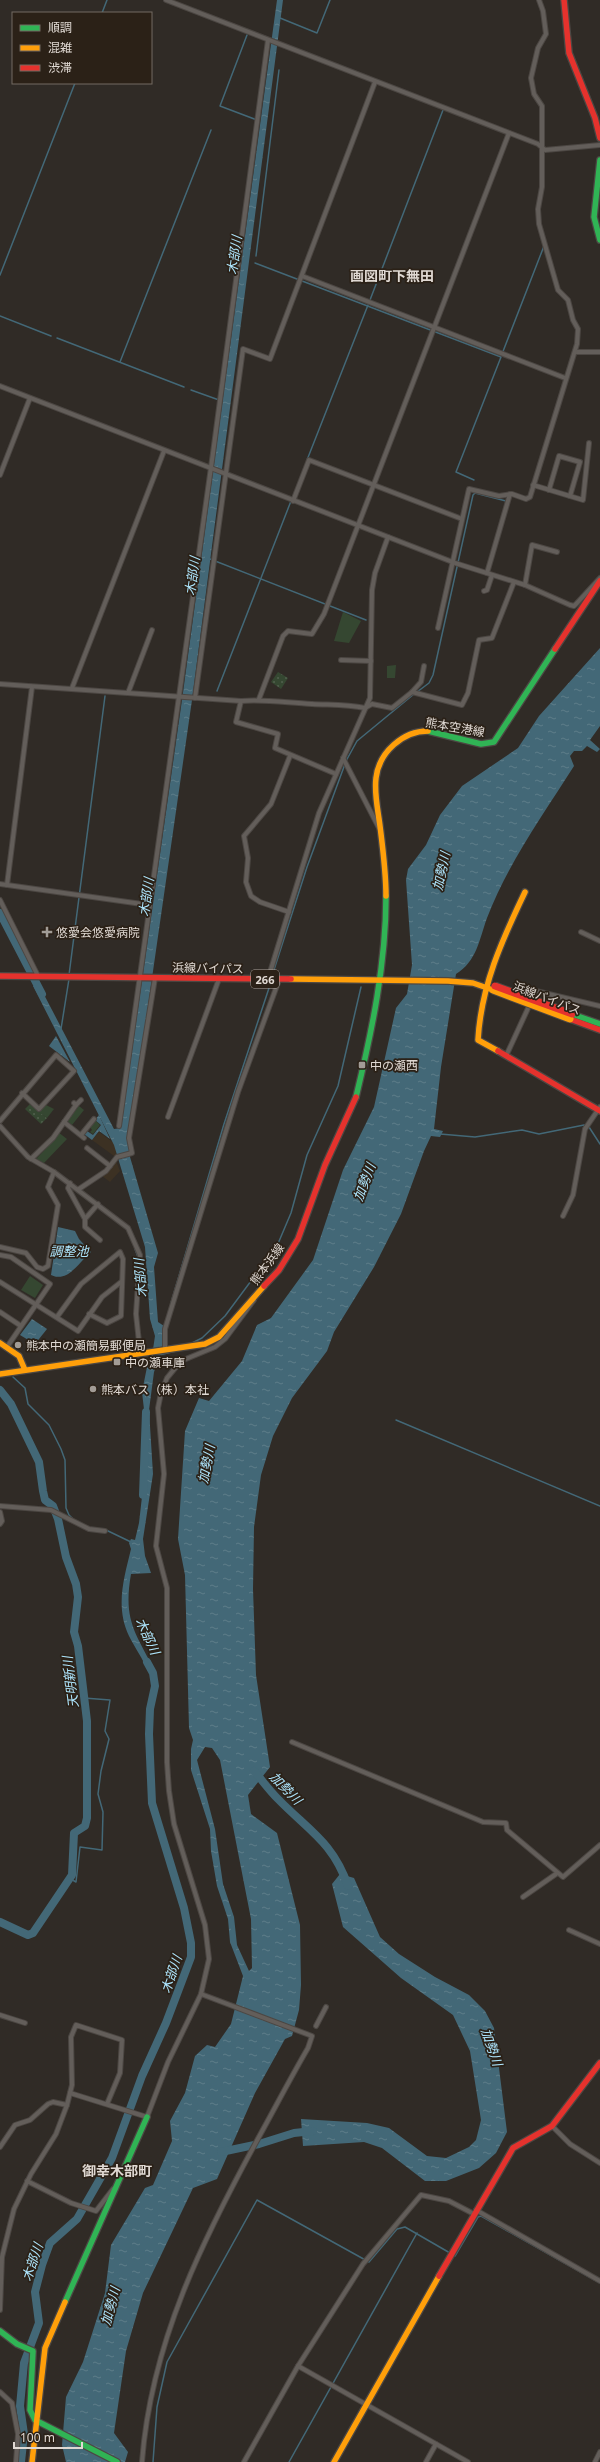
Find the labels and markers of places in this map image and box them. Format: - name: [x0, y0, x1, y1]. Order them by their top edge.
- place label: 悠愛会悠愛病院: [56, 924, 140, 941]
- marker: 悠愛会悠愛病院: [41, 926, 53, 938]
- place label: 中の瀬西: [370, 1057, 418, 1074]
- marker: 中の瀬西: [357, 1060, 367, 1070]
- place label: 熊本中の瀬簡易郵便局: [26, 1337, 146, 1354]
- marker: 熊本中の瀬簡易郵便局: [13, 1340, 23, 1350]
- place label: 中の瀬車庫: [125, 1354, 185, 1371]
- marker: 中の瀬車庫: [112, 1357, 122, 1367]
- place label: 熊本バス（株）本社: [101, 1381, 209, 1398]
- marker: 熊本バス（株）本社: [88, 1384, 98, 1394]

